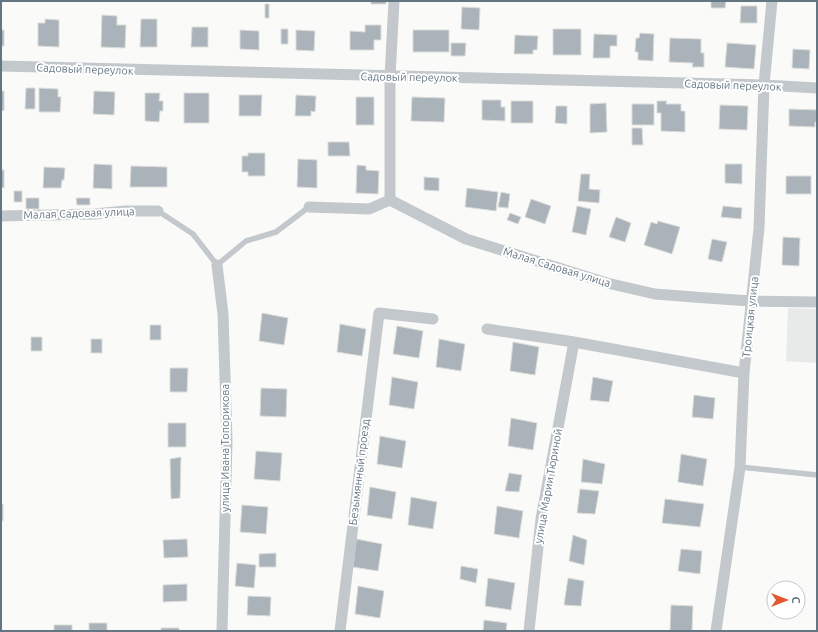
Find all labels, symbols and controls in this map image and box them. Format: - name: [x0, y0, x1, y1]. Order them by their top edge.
- street label: Садовый переулок: [36, 61, 134, 77]
- street label: Садовый переулок: [360, 70, 458, 84]
- street label: Садовый переулок: [684, 77, 782, 93]
- street label: Малая Садовая улица: [23, 205, 135, 221]
- street label: Малая Садовая улица: [502, 245, 612, 289]
- street label: Троицкая улица: [740, 276, 760, 358]
- street label: улица Ивана Топорикова: [219, 384, 231, 512]
- street label: Безымянный проезд: [347, 417, 372, 526]
- street label: улица Марии Тюриной: [532, 428, 564, 544]
- north arrow: [766, 580, 806, 620]
- text: С: [790, 596, 802, 604]

